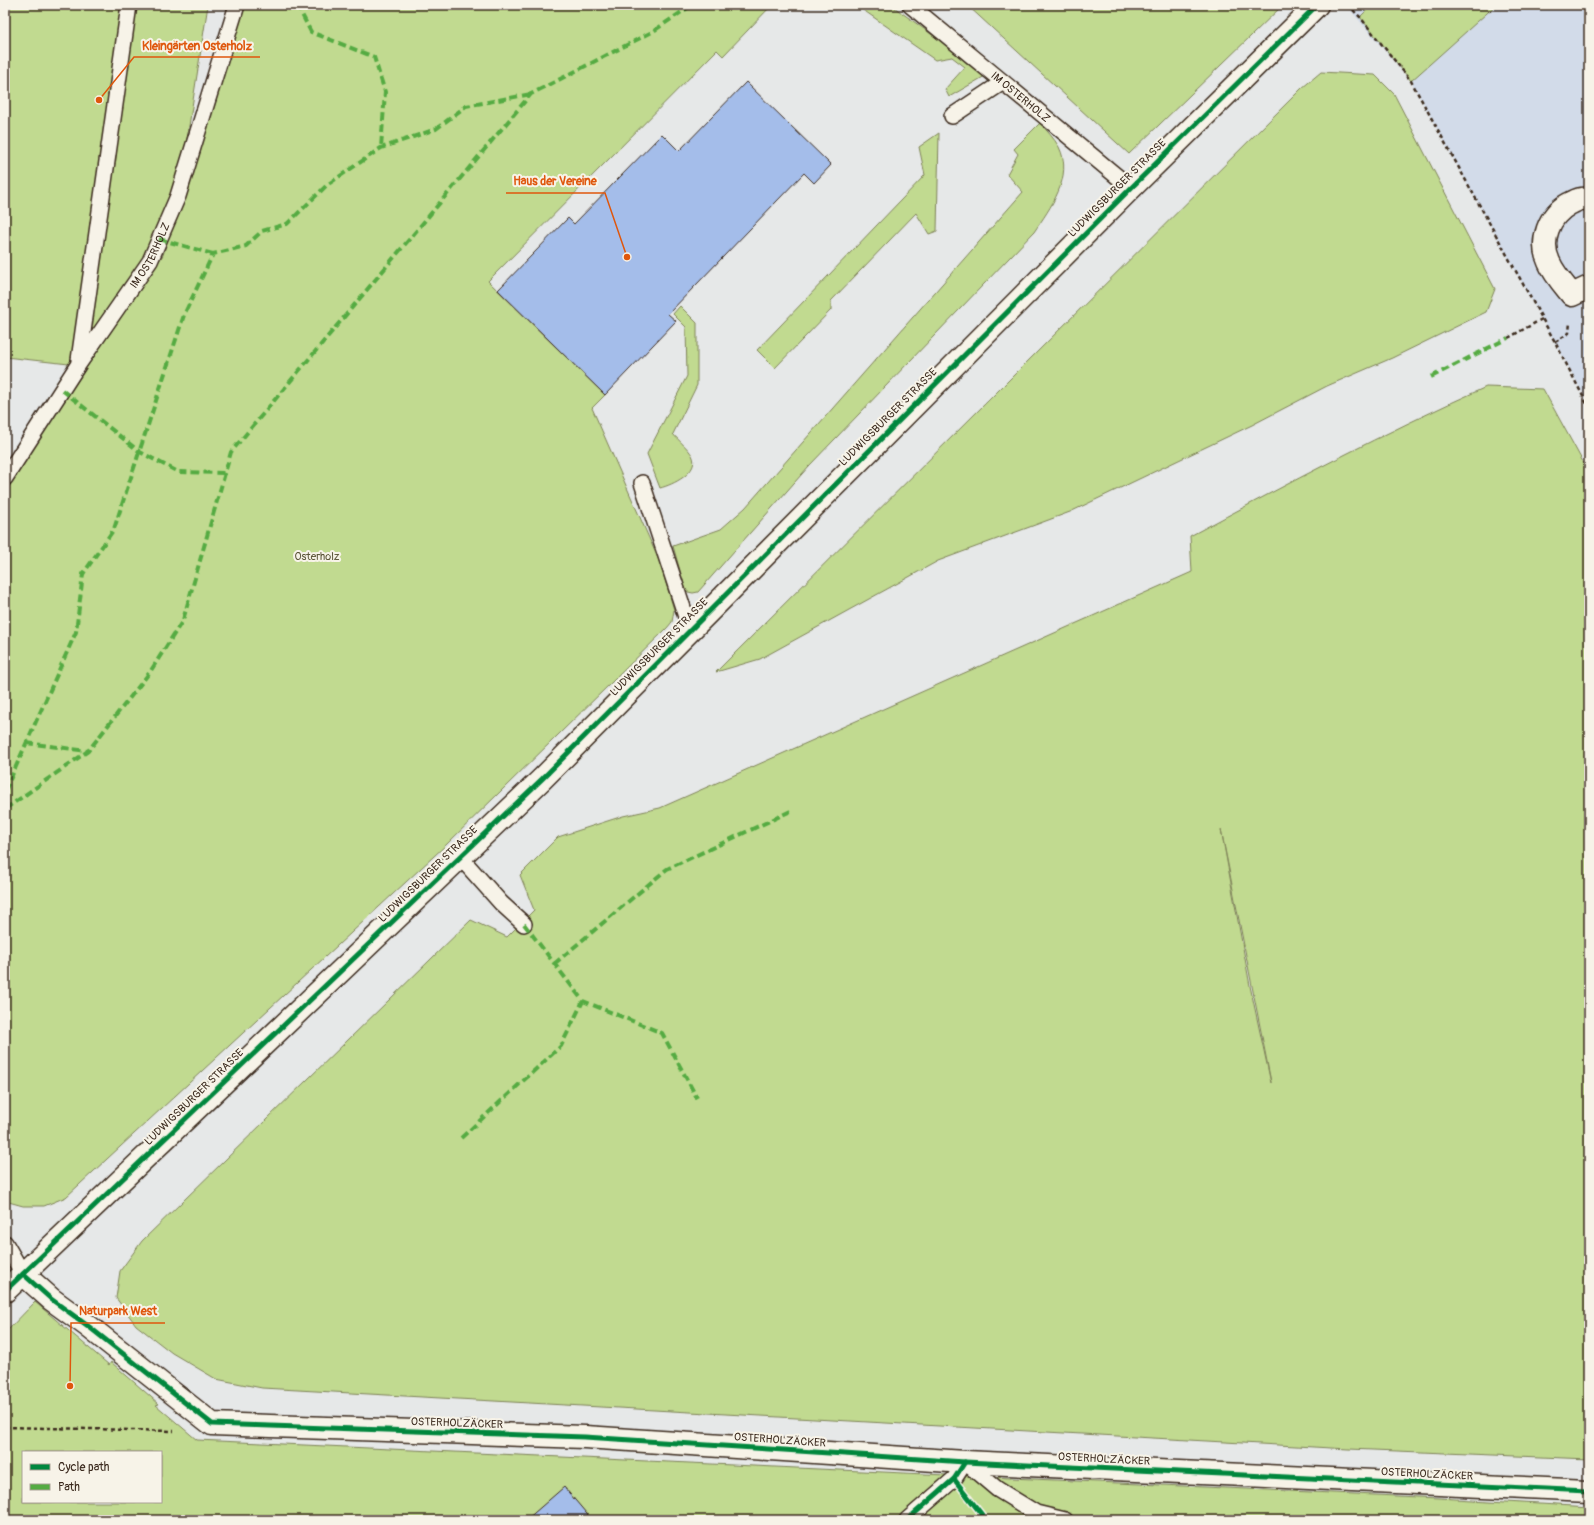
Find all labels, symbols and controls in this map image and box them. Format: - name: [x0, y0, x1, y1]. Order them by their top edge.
- callout: Kleingärten Osterholz: [134, 33, 260, 57]
- text: Kleingärten Osterholz: [142, 39, 253, 54]
- street label: IM OSTERHOLZ: [989, 69, 1053, 125]
- street label: LUDWIGSBURGER STRASSE: [1065, 136, 1169, 240]
- callout: Haus der Vereine: [506, 169, 605, 193]
- text: Haus der Vereine: [513, 174, 598, 189]
- street label: IM OSTERHOLZ: [127, 220, 173, 291]
- street label: LUDWIGSBURGER STRASSE: [836, 365, 940, 469]
- park label: Osterholz: [294, 550, 340, 563]
- street label: LUDWIGSBURGER STRASSE: [607, 595, 711, 699]
- street label: LUDWIGSBURGER STRASSE: [376, 823, 480, 925]
- street label: LUDWIGSBURGER STRASSE: [142, 1046, 246, 1148]
- callout: Naturpark West: [71, 1299, 165, 1323]
- text: Naturpark West: [79, 1304, 158, 1319]
- street label: OSTERHOLZÄCKER: [411, 1415, 503, 1431]
- street label: OSTERHOLZÄCKER: [734, 1430, 826, 1450]
- street label: OSTERHOLZÄCKER: [1058, 1450, 1150, 1468]
- legend: [22, 1451, 162, 1503]
- text: Cycle path: [58, 1460, 110, 1475]
- street label: OSTERHOLZÄCKER: [1381, 1465, 1473, 1483]
- text: Path: [58, 1480, 80, 1495]

